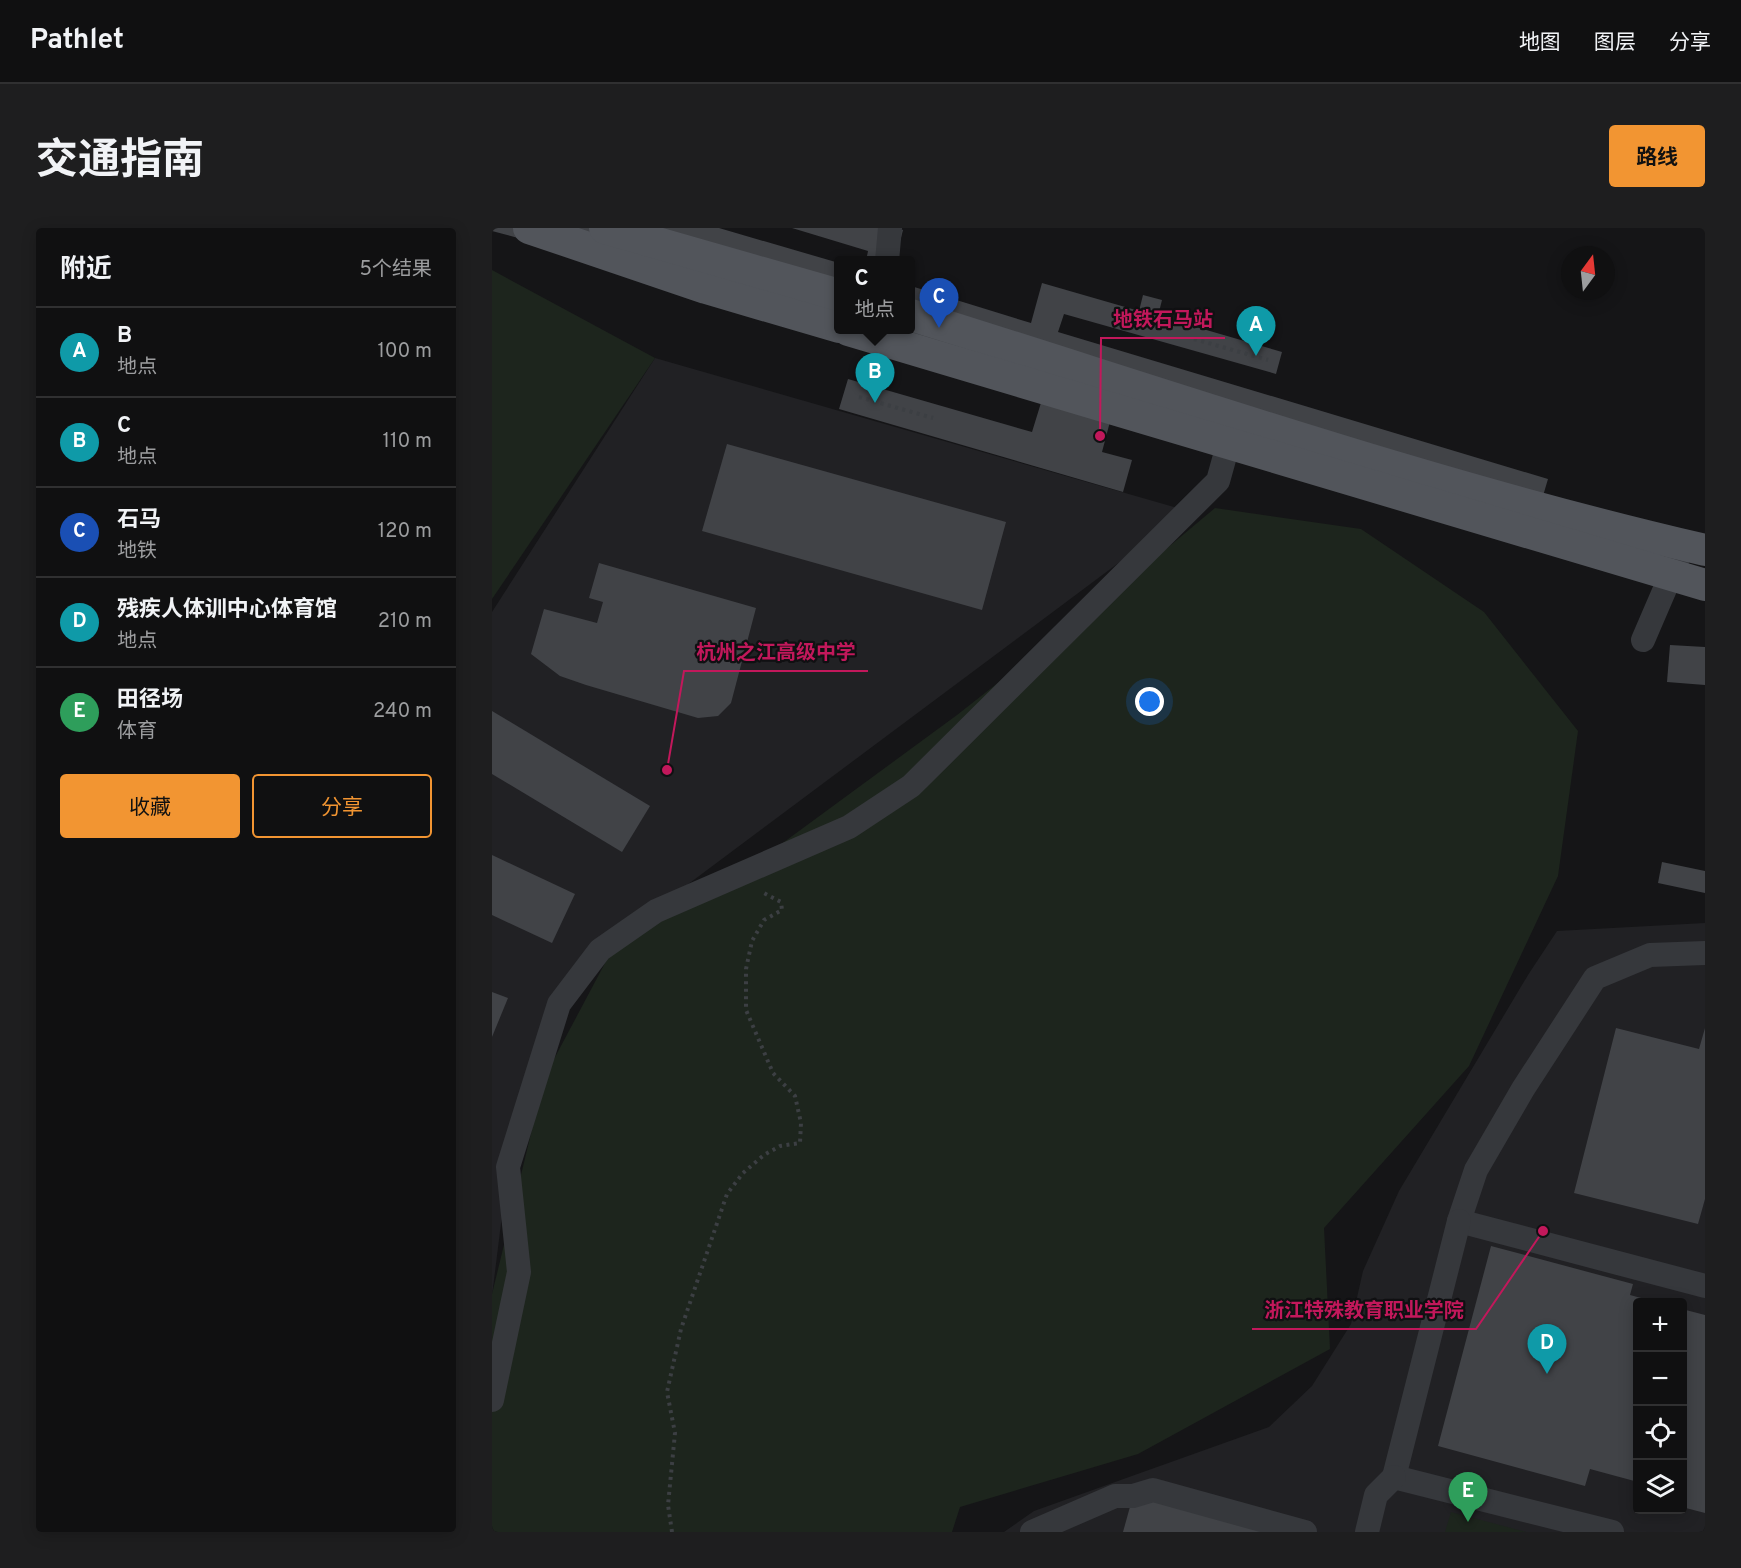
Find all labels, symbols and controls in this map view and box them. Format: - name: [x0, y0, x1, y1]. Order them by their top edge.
- text: Pathlet: [30, 23, 124, 59]
- text: 地图: [1519, 30, 1561, 57]
- text: 图层: [1594, 30, 1636, 57]
- text: 分享: [1669, 30, 1711, 57]
- button: 路线: [1609, 125, 1705, 187]
- text: 交通指南: [36, 136, 204, 189]
- north arrow: [1561, 246, 1615, 300]
- text: 附近: [60, 254, 112, 287]
- popup: [834, 256, 915, 334]
- text: 5个结果: [360, 257, 432, 283]
- text: C: [855, 266, 869, 293]
- pin: C: [920, 279, 958, 328]
- text: 地点: [855, 298, 895, 324]
- callout: 地铁石马站: [1101, 300, 1225, 338]
- pin: A: [1236, 306, 1275, 356]
- text: 地铁石马站: [1113, 308, 1213, 334]
- text: B: [117, 323, 132, 350]
- text: A: [72, 339, 87, 365]
- text: 100 m: [377, 339, 432, 365]
- pin: B: [856, 354, 895, 403]
- text: 地点: [117, 355, 157, 381]
- text: C: [117, 413, 131, 440]
- text: B: [73, 429, 86, 455]
- text: 110 m: [383, 429, 432, 455]
- text: 地点: [117, 445, 157, 471]
- text: 石马: [117, 507, 161, 534]
- text: C: [73, 519, 86, 545]
- text: 120 m: [378, 519, 432, 545]
- text: 地铁: [117, 539, 157, 565]
- text: 残疾人体训中心体育馆: [117, 597, 337, 624]
- text: D: [72, 609, 87, 635]
- text: 210 m: [378, 609, 432, 635]
- text: 地点: [117, 629, 157, 655]
- callout: 杭州之江高级中学: [684, 633, 868, 671]
- text: 杭州之江高级中学: [696, 641, 856, 667]
- text: 田径场: [117, 687, 183, 714]
- your location: [1135, 687, 1164, 716]
- text: E: [73, 699, 86, 725]
- text: 240 m: [373, 699, 432, 725]
- text: 体育: [117, 719, 157, 745]
- button: 收藏: [60, 774, 240, 838]
- button: 分享: [252, 774, 432, 838]
- callout: 浙江特殊教育职业学院: [1252, 1291, 1476, 1329]
- map controls: [1633, 1298, 1687, 1514]
- button: +: [1633, 1298, 1687, 1352]
- text: 浙江特殊教育职业学院: [1264, 1299, 1464, 1325]
- pin: D: [1528, 1324, 1566, 1374]
- button: −: [1633, 1352, 1687, 1406]
- button: locate: [1633, 1406, 1687, 1460]
- button: layers: [1633, 1460, 1687, 1514]
- pin: E: [1448, 1472, 1488, 1522]

